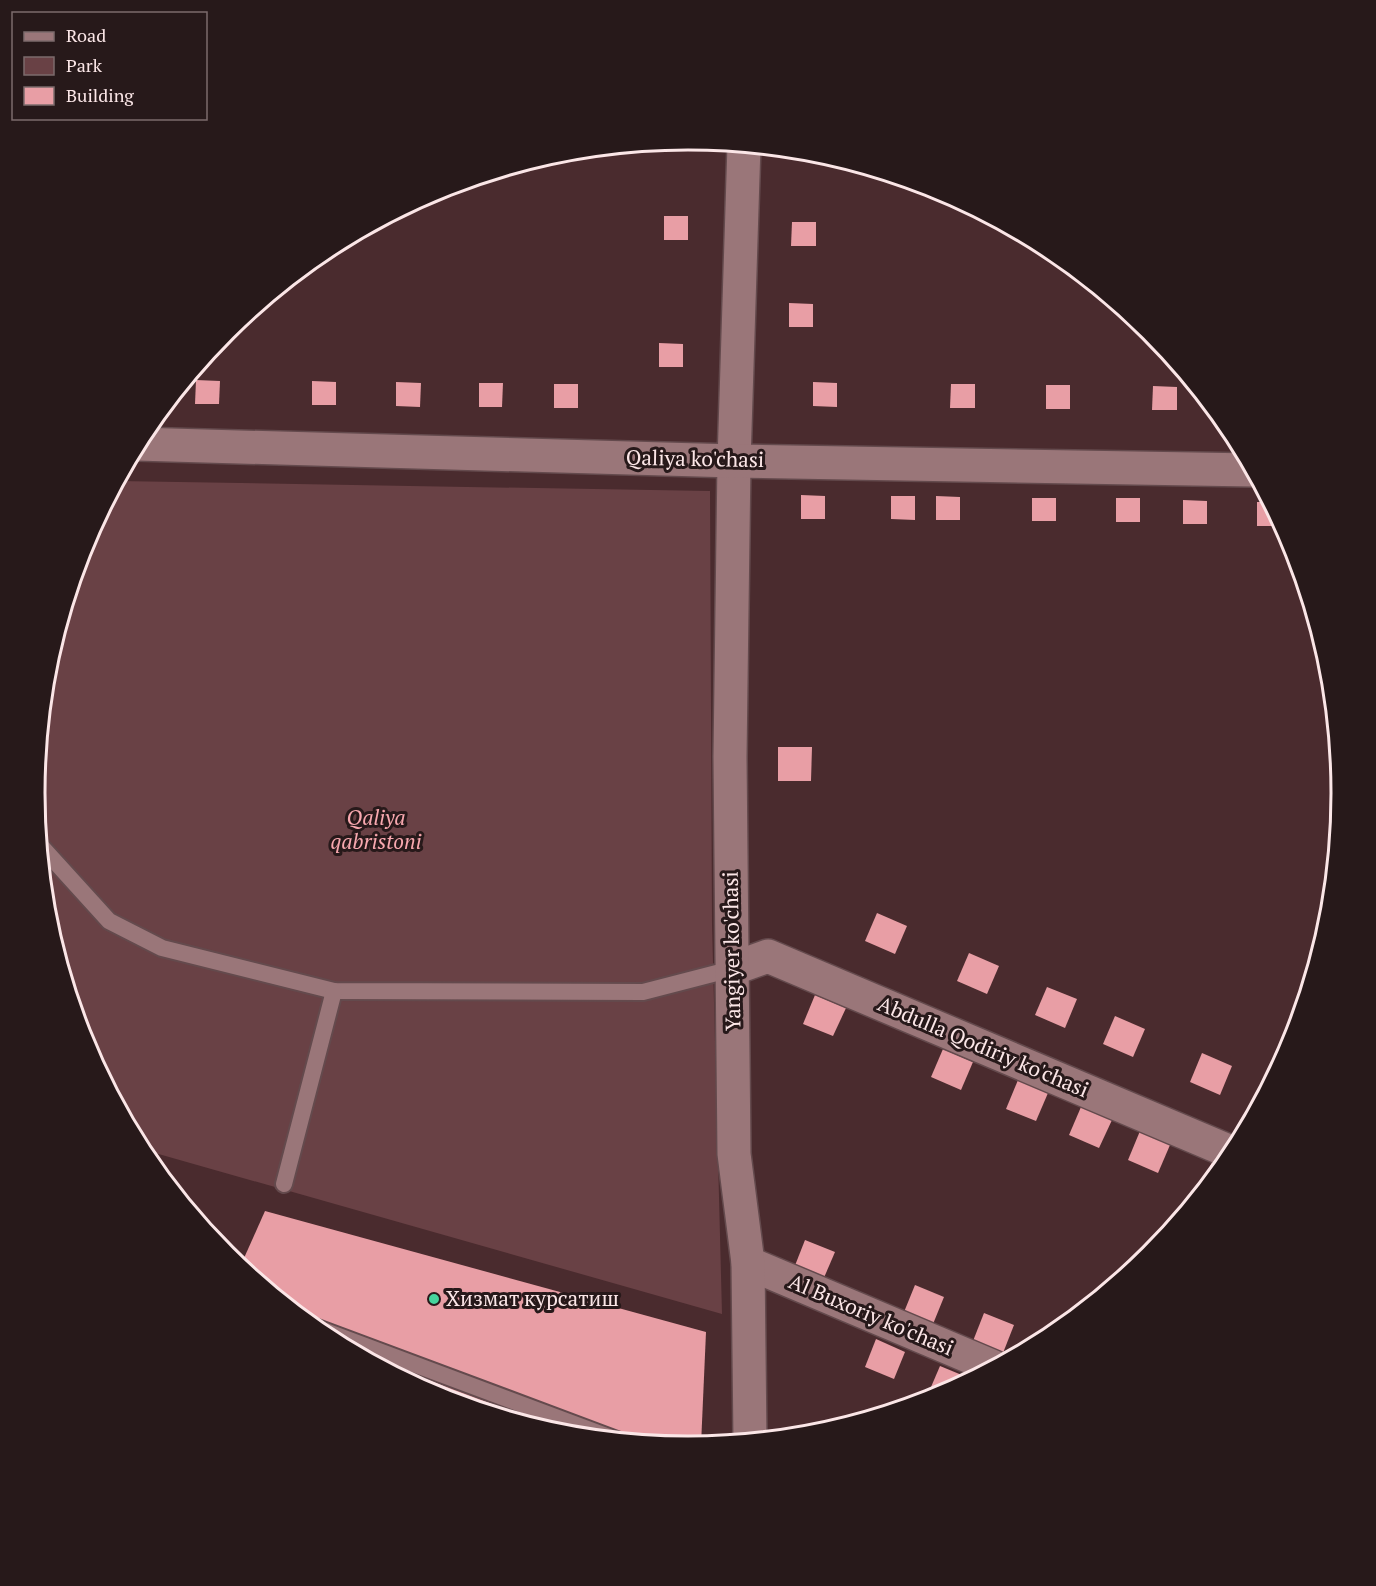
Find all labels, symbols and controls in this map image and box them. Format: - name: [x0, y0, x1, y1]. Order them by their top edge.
- legend: [12, 12, 207, 120]
- text: Road: [66, 23, 106, 47]
- text: Park: [66, 53, 103, 77]
- text: Building: [66, 83, 134, 107]
- street label: Qaliya ko'chasi: [626, 443, 764, 473]
- park label: Qaliya qabristoni: [331, 803, 422, 855]
- street label: Yangiyer ko'chasi: [716, 871, 746, 1031]
- street label: Abdulla Qodiriy ko'chasi: [874, 989, 1093, 1103]
- street label: Al Buxoriy ko'chasi: [785, 1267, 958, 1361]
- place label: Хизмат курсатиш: [446, 1284, 619, 1312]
- marker: Хизмат курсатиш: [427, 1292, 441, 1306]

